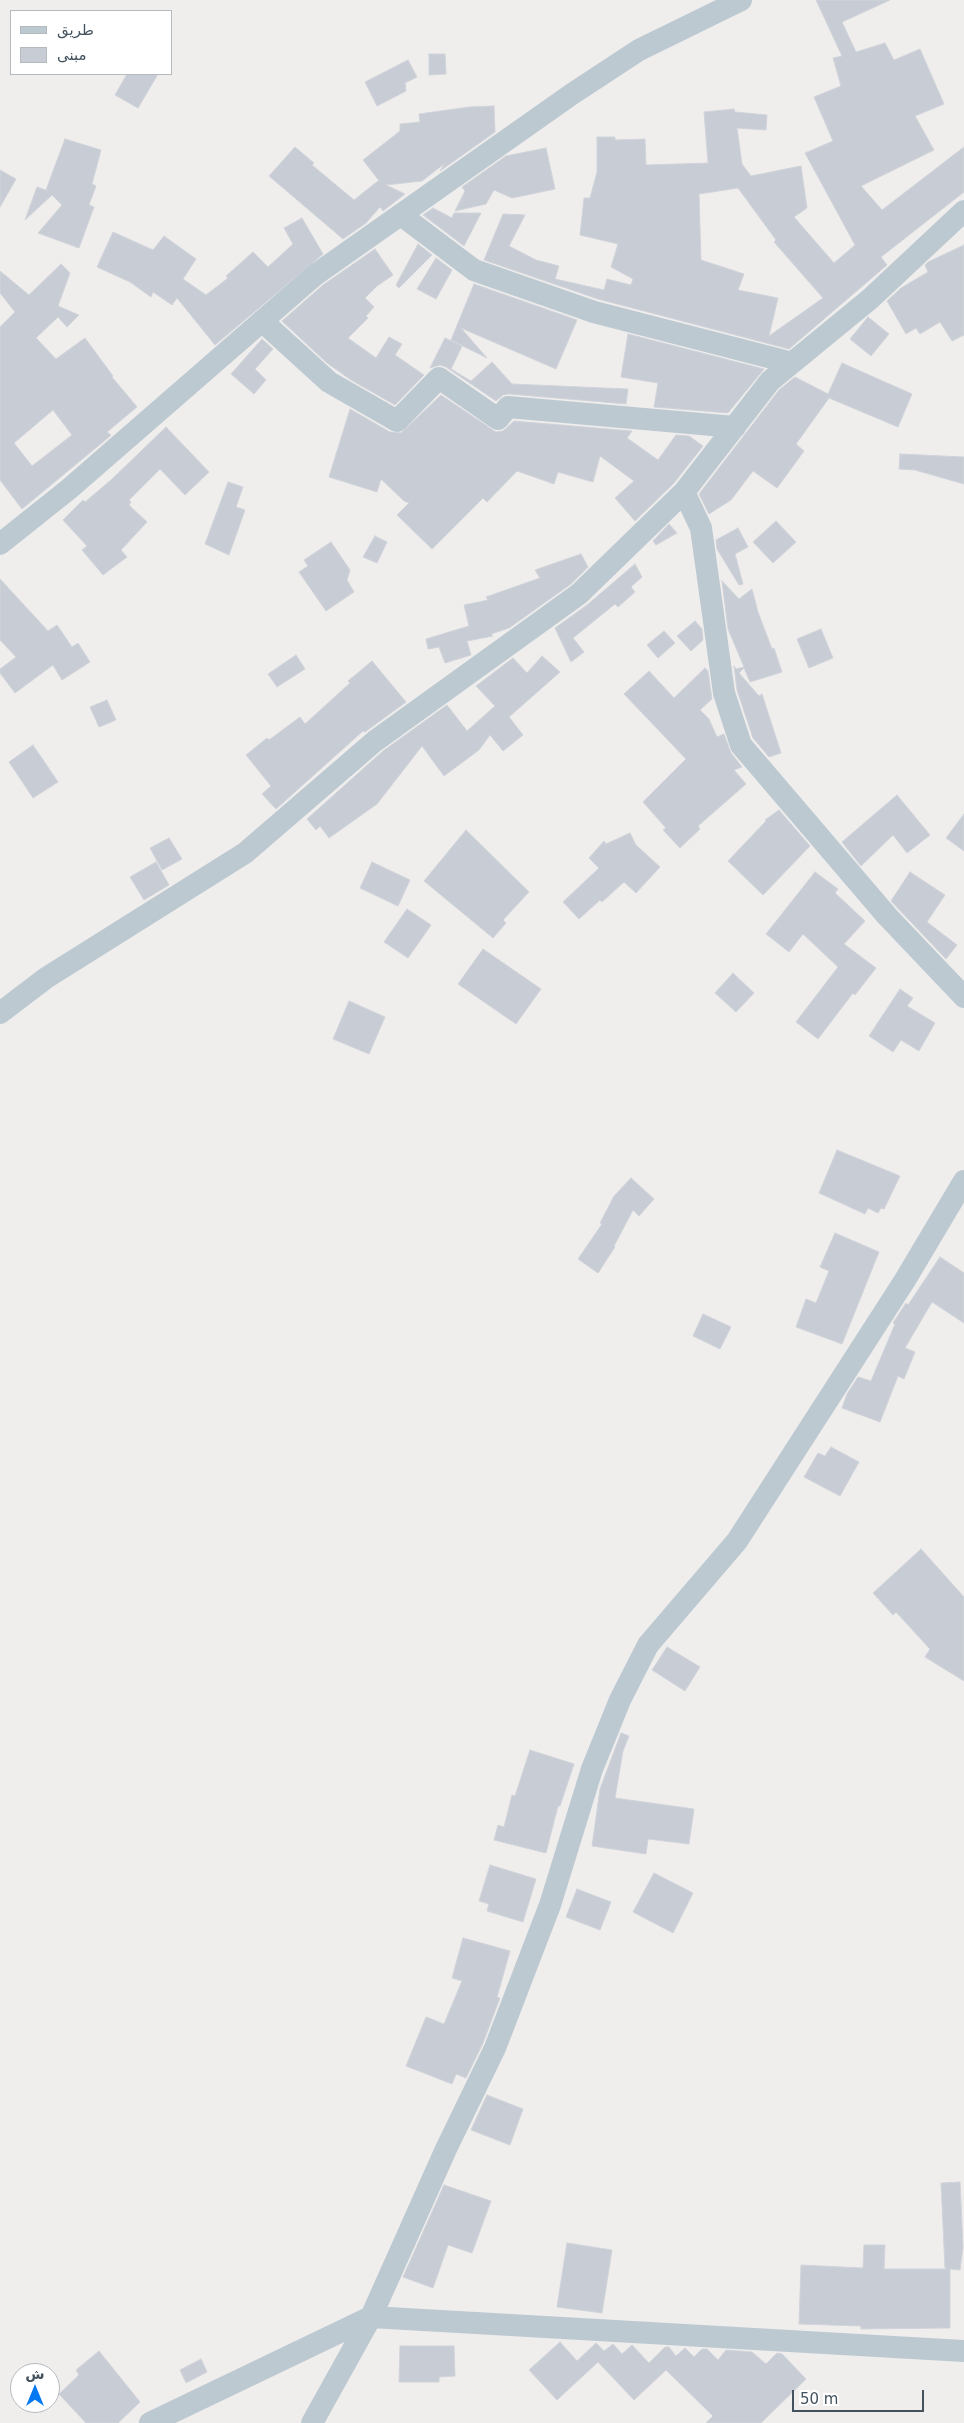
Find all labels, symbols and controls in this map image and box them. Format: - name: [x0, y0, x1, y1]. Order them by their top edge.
- legend: [10, 10, 172, 75]
- text: طريق: [57, 21, 94, 39]
- text: مبنى: [57, 46, 87, 64]
- north arrow: [10, 2363, 60, 2413]
- text: ش: [25, 2366, 45, 2382]
- scale bar: [794, 2380, 926, 2412]
- text: 50 m: [800, 2390, 838, 2408]

